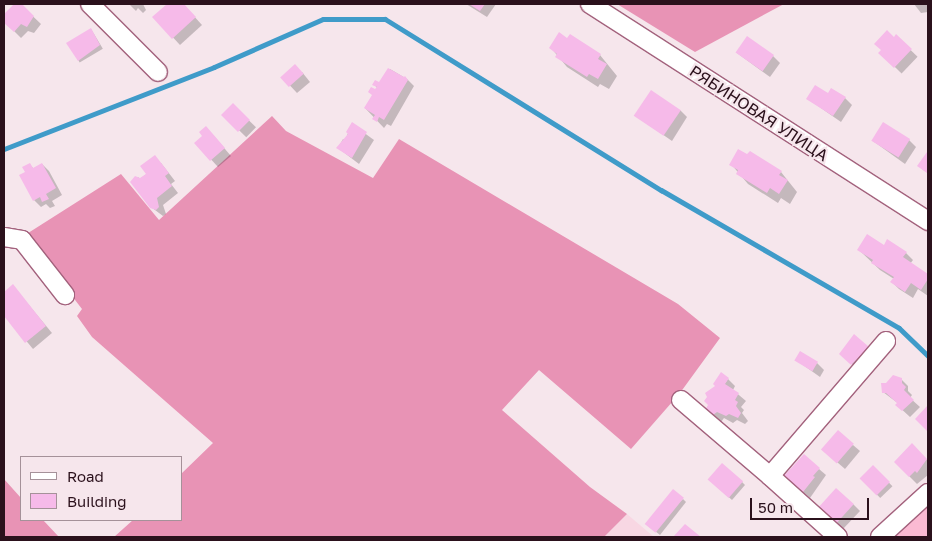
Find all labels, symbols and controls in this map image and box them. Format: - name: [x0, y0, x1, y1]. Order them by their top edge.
- street label: РЯБИНОВАЯ УЛИЦА: [686, 61, 832, 165]
- legend: [20, 456, 182, 521]
- text: Road: [67, 467, 104, 485]
- scale bar: [752, 488, 871, 520]
- text: Building: [67, 492, 127, 510]
- text: 50 m: [758, 498, 793, 516]

